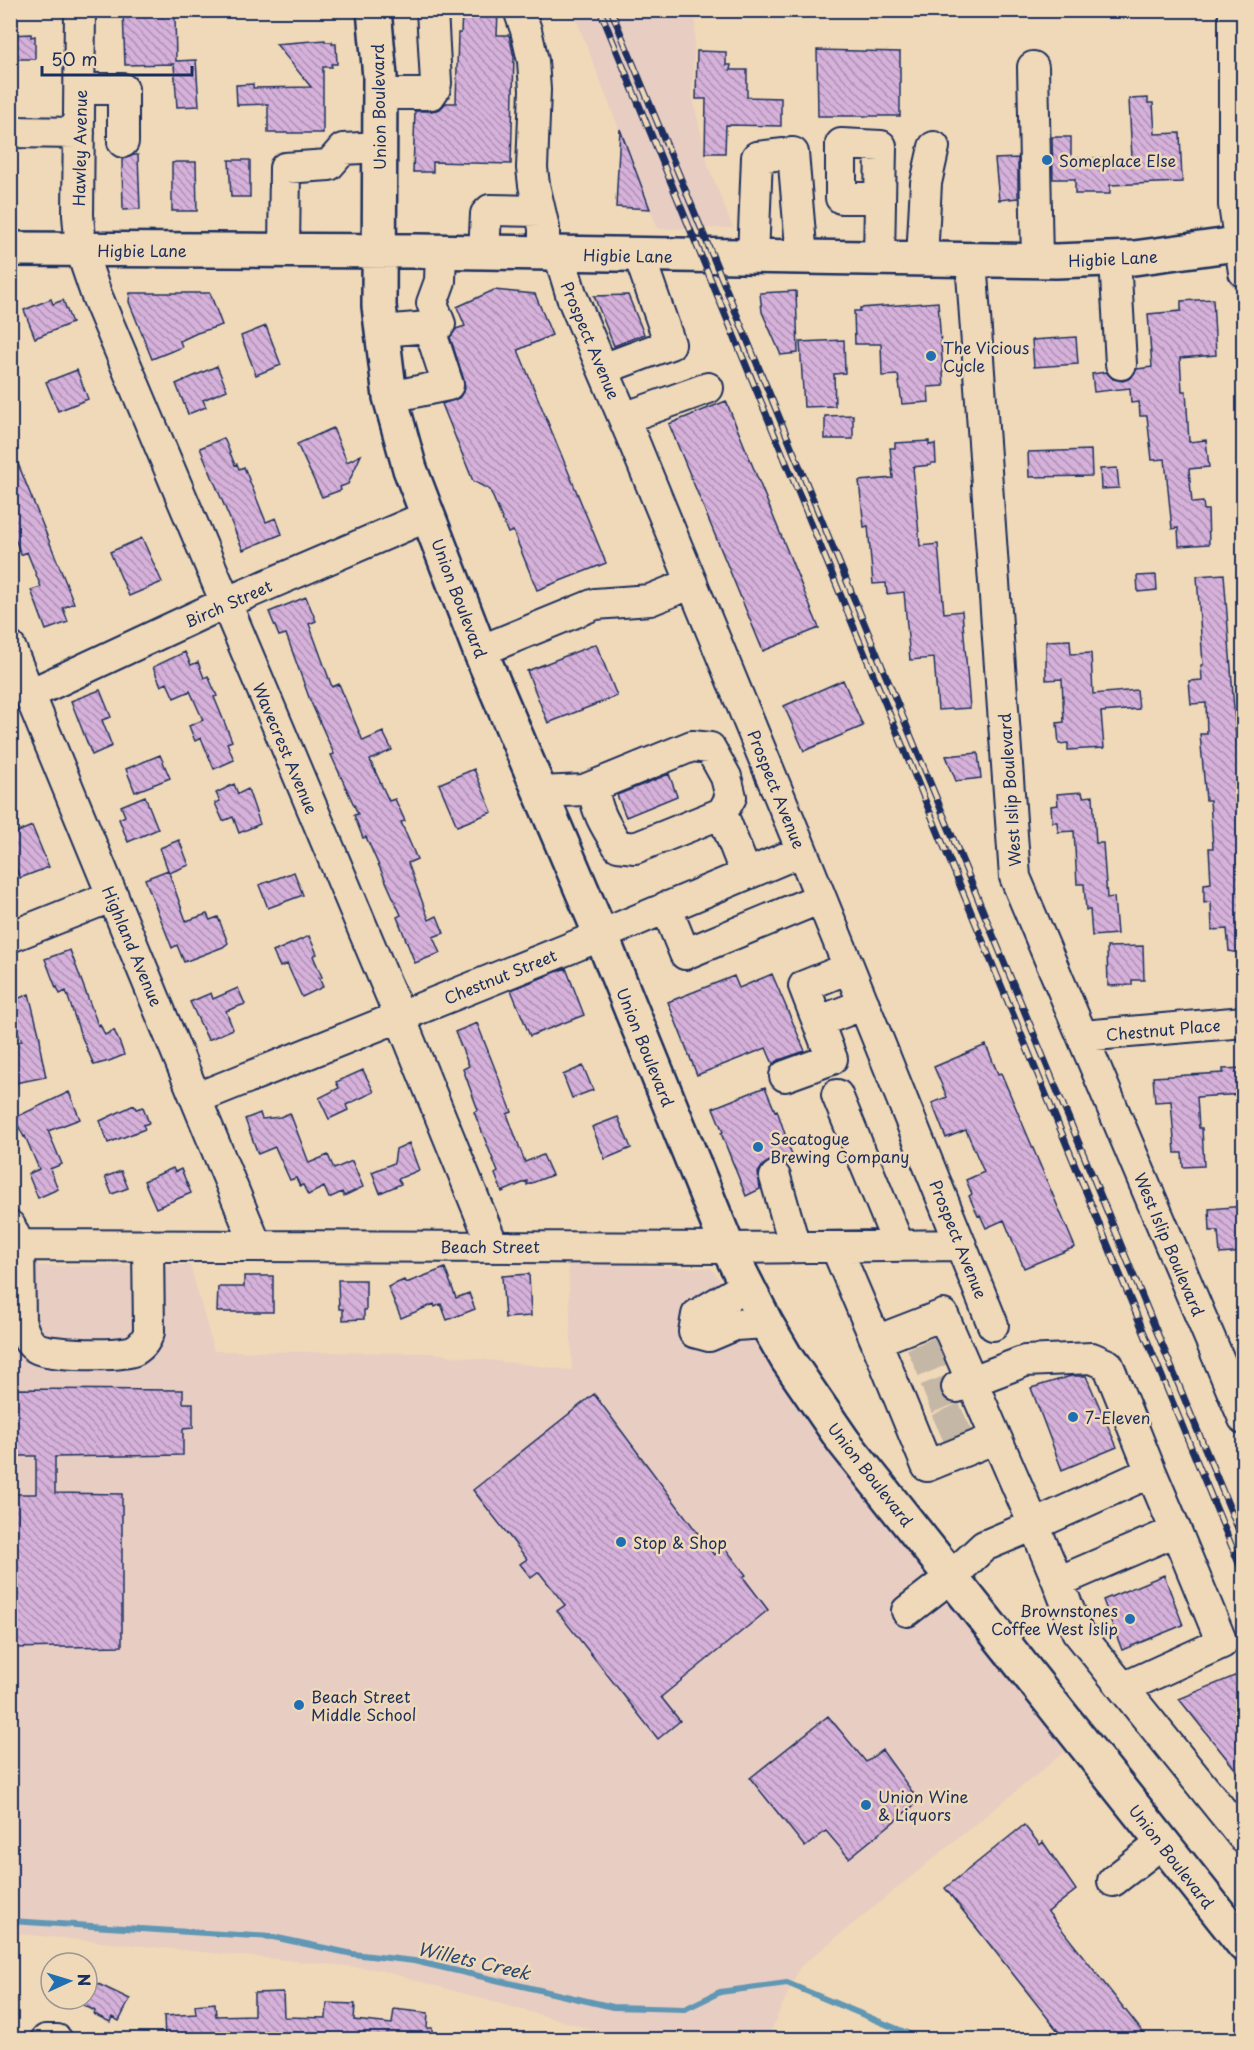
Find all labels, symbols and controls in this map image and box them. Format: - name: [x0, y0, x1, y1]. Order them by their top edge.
- scale bar: [42, 39, 192, 77]
- street label: Union Boulevard: [365, 43, 391, 170]
- text: 50 m: [51, 45, 98, 72]
- street label: Hawley Avenue: [66, 89, 92, 207]
- place label: Someplace Else: [1059, 148, 1176, 172]
- marker: Someplace Else: [1040, 153, 1054, 167]
- street label: Higbie Lane: [97, 238, 187, 262]
- street label: Higbie Lane: [583, 242, 673, 268]
- street label: Higbie Lane: [1068, 244, 1158, 272]
- street label: Prospect Avenue: [555, 277, 627, 403]
- place label: The Vicious Cycle: [943, 335, 1029, 377]
- marker: The Vicious Cycle: [924, 349, 938, 363]
- street label: Union Boulevard: [426, 535, 494, 661]
- street label: Birch Street: [181, 573, 276, 633]
- street label: Wavecrest Avenue: [248, 679, 325, 817]
- street label: West Islip Boulevard: [992, 712, 1026, 868]
- street label: Prospect Avenue: [742, 726, 812, 852]
- street label: Highland Avenue: [97, 882, 169, 1010]
- street label: Chestnut Street: [440, 942, 560, 1010]
- street label: Union Boulevard: [611, 984, 681, 1110]
- street label: Chestnut Place: [1105, 1012, 1221, 1046]
- place label: Secatogue Brewing Company: [770, 1126, 909, 1168]
- marker: Secatogue Brewing Company: [751, 1140, 765, 1154]
- street label: West Islip Boulevard: [1129, 1169, 1211, 1320]
- street label: Prospect Avenue: [924, 1176, 994, 1302]
- street label: Beach Street: [440, 1234, 540, 1258]
- place label: 7-Eleven: [1085, 1405, 1150, 1429]
- marker: 7-Eleven: [1066, 1410, 1080, 1424]
- street label: Union Boulevard: [823, 1417, 919, 1531]
- place label: Stop & Shop: [633, 1530, 727, 1554]
- marker: Stop & Shop: [614, 1535, 628, 1549]
- place label: Brownstones Coffee West Islip: [991, 1598, 1118, 1640]
- marker: Brownstones Coffee West Islip: [1123, 1612, 1137, 1626]
- place label: Beach Street Middle School: [311, 1684, 416, 1726]
- marker: Beach Street Middle School: [292, 1698, 306, 1712]
- place label: Union Wine & Liquors: [878, 1784, 969, 1826]
- marker: Union Wine & Liquors: [859, 1798, 873, 1812]
- street label: Union Boulevard: [1124, 1799, 1220, 1913]
- water label: Willets Creek: [415, 1934, 534, 1986]
- north arrow: [39, 1951, 99, 2011]
- text: N: [73, 1973, 97, 1987]

